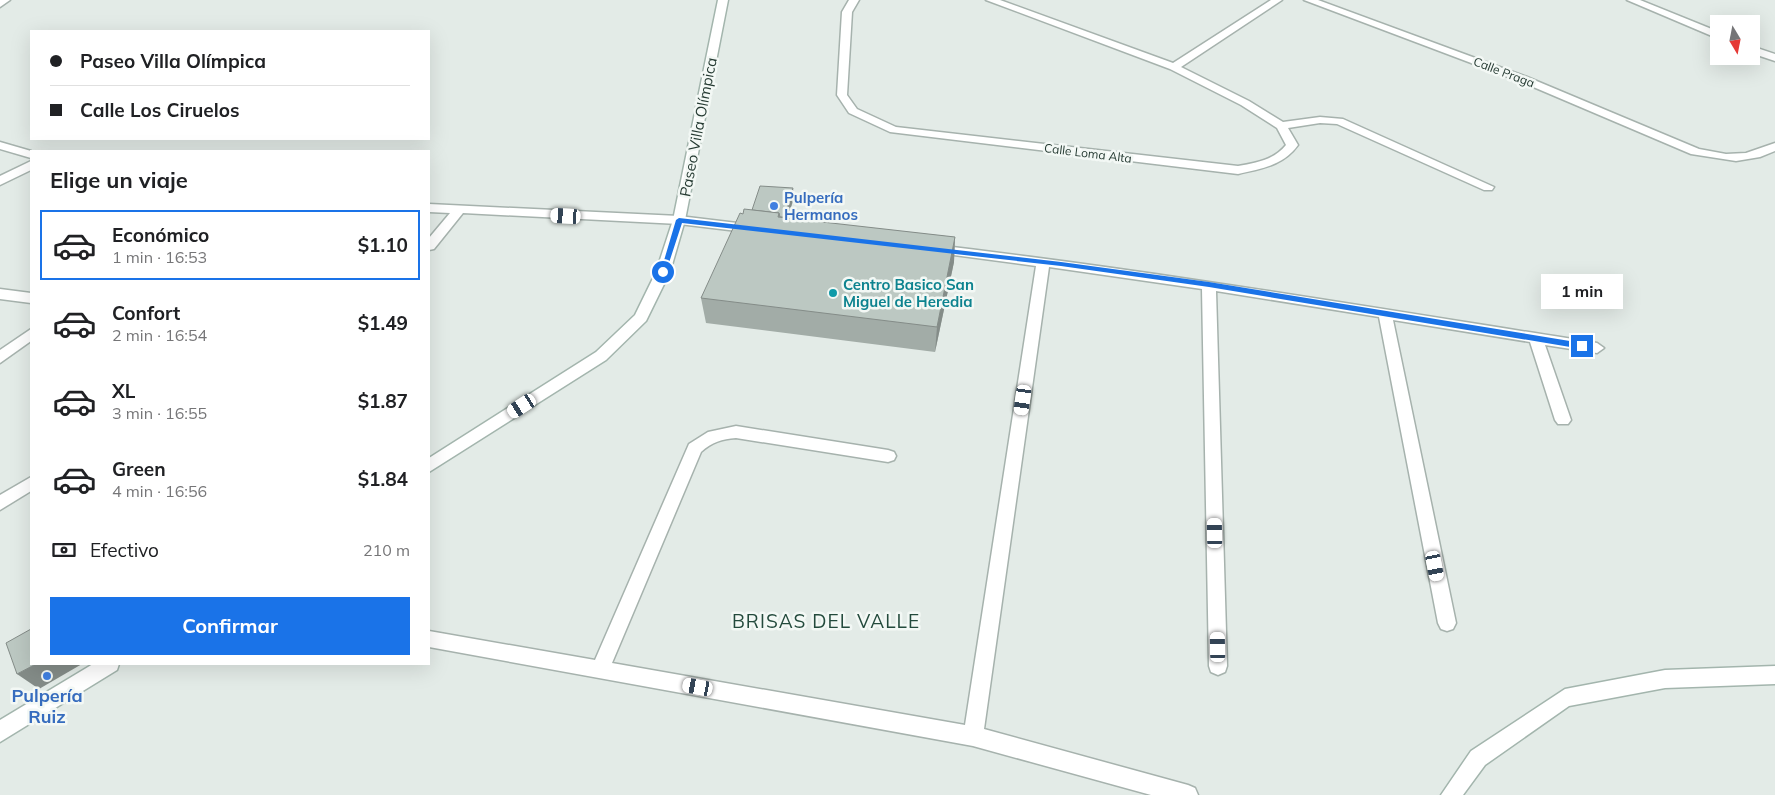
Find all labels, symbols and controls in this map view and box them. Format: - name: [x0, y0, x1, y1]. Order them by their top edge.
- north arrow: [1710, 15, 1760, 65]
- map controls: [1710, 15, 1760, 65]
- text: Paseo Villa Olímpica: [80, 49, 266, 73]
- street label: Calle Praga: [1471, 53, 1537, 91]
- street label: Paseo Villa Olímpica: [675, 56, 721, 198]
- text: Calle Los Ciruelos: [80, 98, 239, 122]
- street label: Calle Loma Alta: [1043, 140, 1133, 166]
- text: Elige un viaje: [50, 166, 188, 194]
- place label: Pulpería Hermanos: [784, 188, 858, 224]
- marker: Pulpería Hermanos: [768, 200, 780, 212]
- car: [550, 208, 581, 224]
- icon: car: [52, 223, 97, 268]
- text: Económico: [112, 223, 209, 247]
- text: $1.10: [358, 233, 408, 257]
- text: 1 min · 16:53: [112, 247, 207, 267]
- route start: [652, 261, 674, 283]
- callout: 1 min: [1541, 274, 1623, 308]
- place label: Centro Basico San Miguel de Heredia: [843, 275, 974, 311]
- text: 1 min: [1561, 281, 1603, 301]
- marker: Centro Basico San Miguel de Heredia: [827, 287, 839, 299]
- icon: car: [52, 301, 97, 346]
- text: Confort: [112, 301, 180, 325]
- text: $1.49: [358, 311, 408, 335]
- text: 2 min · 16:54: [112, 325, 207, 345]
- route end: [1571, 335, 1593, 357]
- icon: car: [52, 379, 97, 424]
- text: XL: [112, 379, 135, 403]
- car: [1013, 384, 1032, 416]
- text: $1.87: [358, 389, 408, 413]
- car: [505, 392, 538, 420]
- text: 3 min · 16:55: [112, 403, 207, 423]
- icon: car: [52, 457, 97, 502]
- text: Green: [112, 457, 166, 481]
- text: $1.84: [358, 467, 408, 491]
- text: 4 min · 16:56: [112, 481, 207, 501]
- car: [1207, 518, 1222, 548]
- icon: cash: [50, 536, 78, 564]
- text: Efectivo: [90, 538, 159, 562]
- text: 210 m: [363, 540, 410, 560]
- car: [1424, 550, 1445, 582]
- button: Confirmar: [50, 597, 410, 655]
- district label: BRISAS DEL VALLE: [732, 609, 920, 633]
- car: [1210, 632, 1225, 662]
- marker: Pulpería Ruiz: [41, 670, 53, 682]
- car: [681, 677, 714, 697]
- place label: Pulpería Ruiz: [11, 684, 83, 728]

